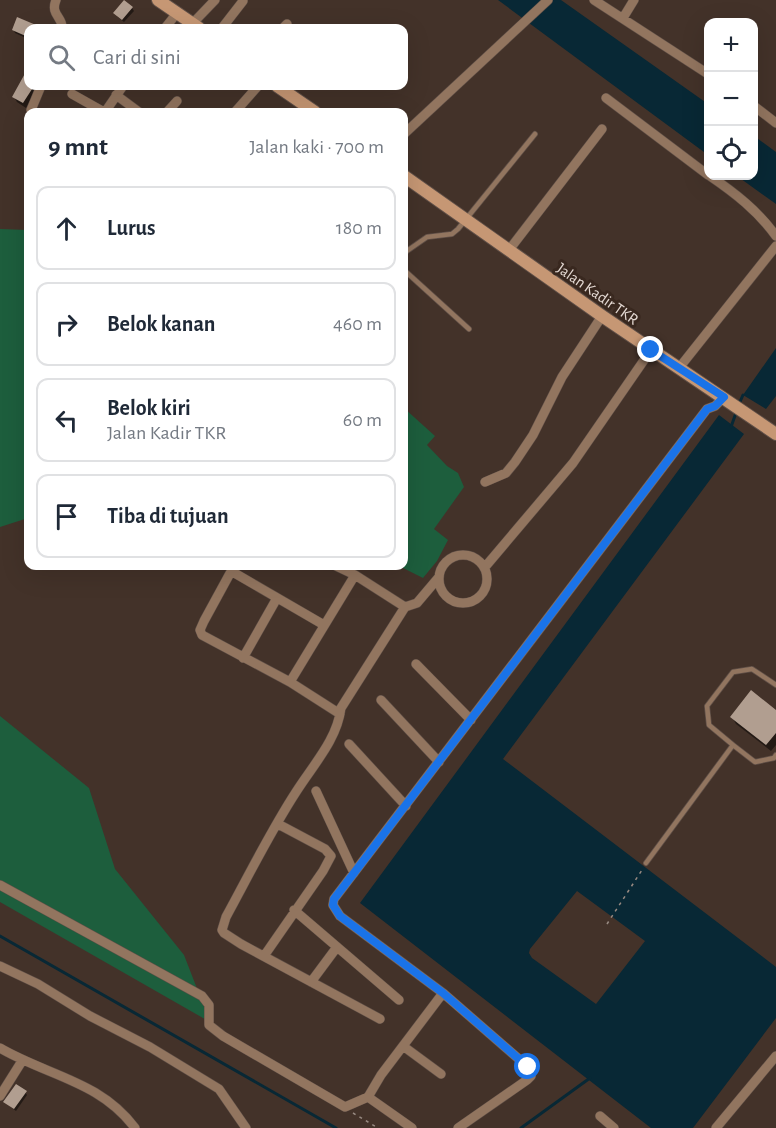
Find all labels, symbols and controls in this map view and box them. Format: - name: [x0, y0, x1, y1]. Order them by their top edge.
- map controls: [704, 18, 758, 180]
- button: +: [704, 18, 758, 72]
- search box: [24, 24, 408, 90]
- icon: search: [45, 41, 78, 74]
- text: Cari di sini: [93, 46, 181, 68]
- button: −: [704, 72, 758, 126]
- button: locate: [704, 126, 758, 180]
- text: 9 mnt: [48, 134, 108, 160]
- text: Jalan kaki · 700 m: [250, 137, 384, 157]
- icon: ahead: [50, 212, 83, 245]
- text: Lurus: [107, 217, 156, 239]
- text: 180 m: [336, 218, 382, 238]
- street label: Jalan Kadir TKR: [554, 260, 641, 328]
- icon: right: [50, 308, 83, 341]
- text: Belok kanan: [107, 313, 215, 335]
- text: 460 m: [333, 314, 382, 334]
- route end: [637, 336, 663, 362]
- text: Belok kiri: [107, 397, 191, 419]
- icon: left: [50, 404, 83, 437]
- text: 60 m: [343, 410, 382, 430]
- text: Jalan Kadir TKR: [107, 423, 226, 443]
- icon: arrive: [50, 500, 83, 533]
- text: Tiba di tujuan: [107, 505, 229, 527]
- route start: [514, 1053, 540, 1079]

